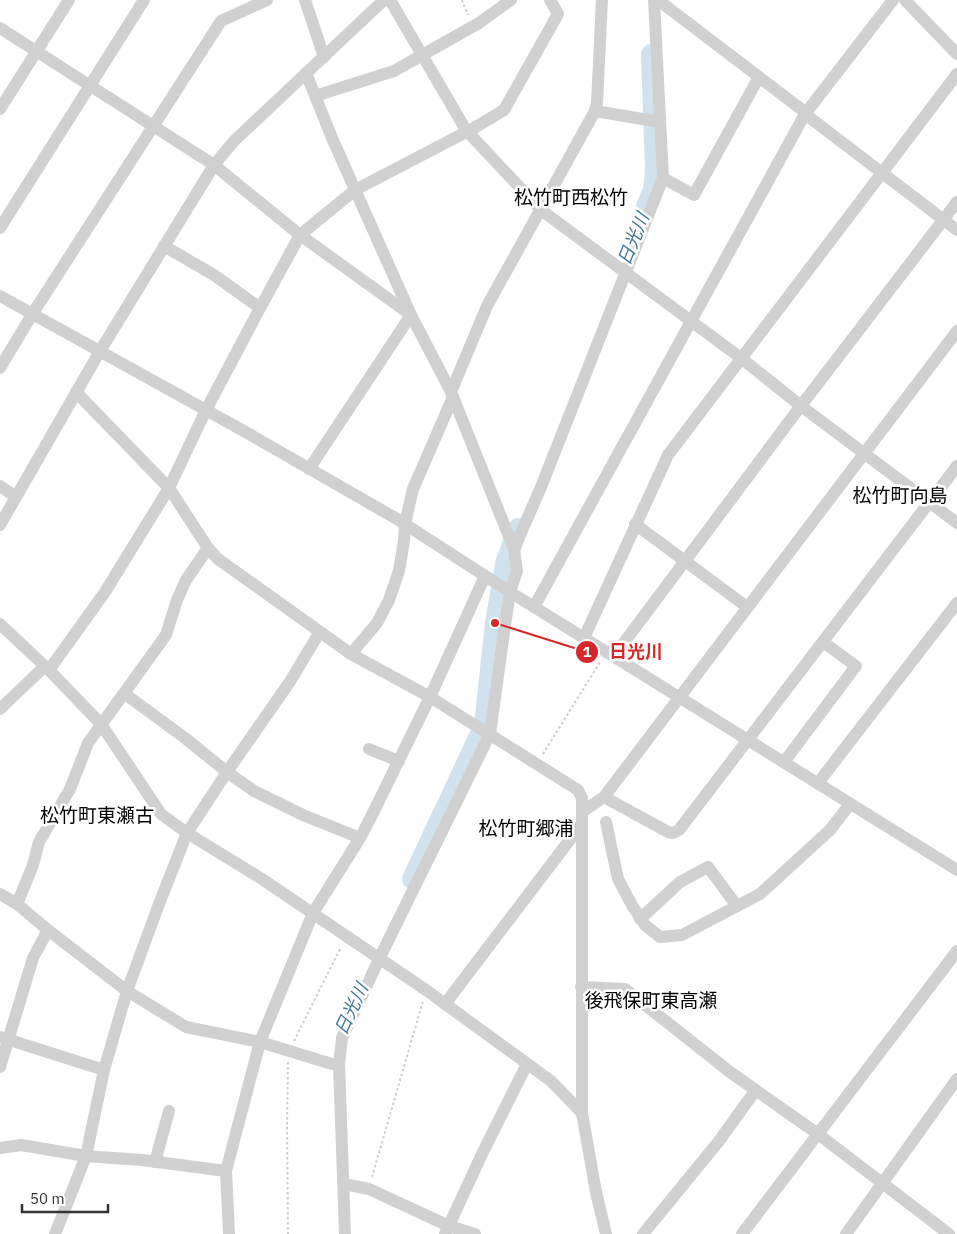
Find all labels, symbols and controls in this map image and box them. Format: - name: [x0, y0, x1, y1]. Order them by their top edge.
- district label: 松竹町西松竹: [514, 185, 628, 209]
- water label: 日光川: [612, 208, 655, 268]
- district label: 松竹町向島: [852, 483, 948, 507]
- callout: 日光川: [574, 635, 673, 668]
- text: 日光川: [609, 640, 663, 663]
- text: 1: [582, 642, 592, 661]
- district label: 松竹町東瀬古: [40, 803, 154, 827]
- district label: 松竹町郷浦: [478, 816, 574, 840]
- water label: 日光川: [329, 978, 374, 1038]
- district label: 後飛保町東高瀬: [584, 988, 718, 1012]
- scale bar: [22, 1182, 109, 1214]
- text: 50 m: [30, 1189, 65, 1208]

